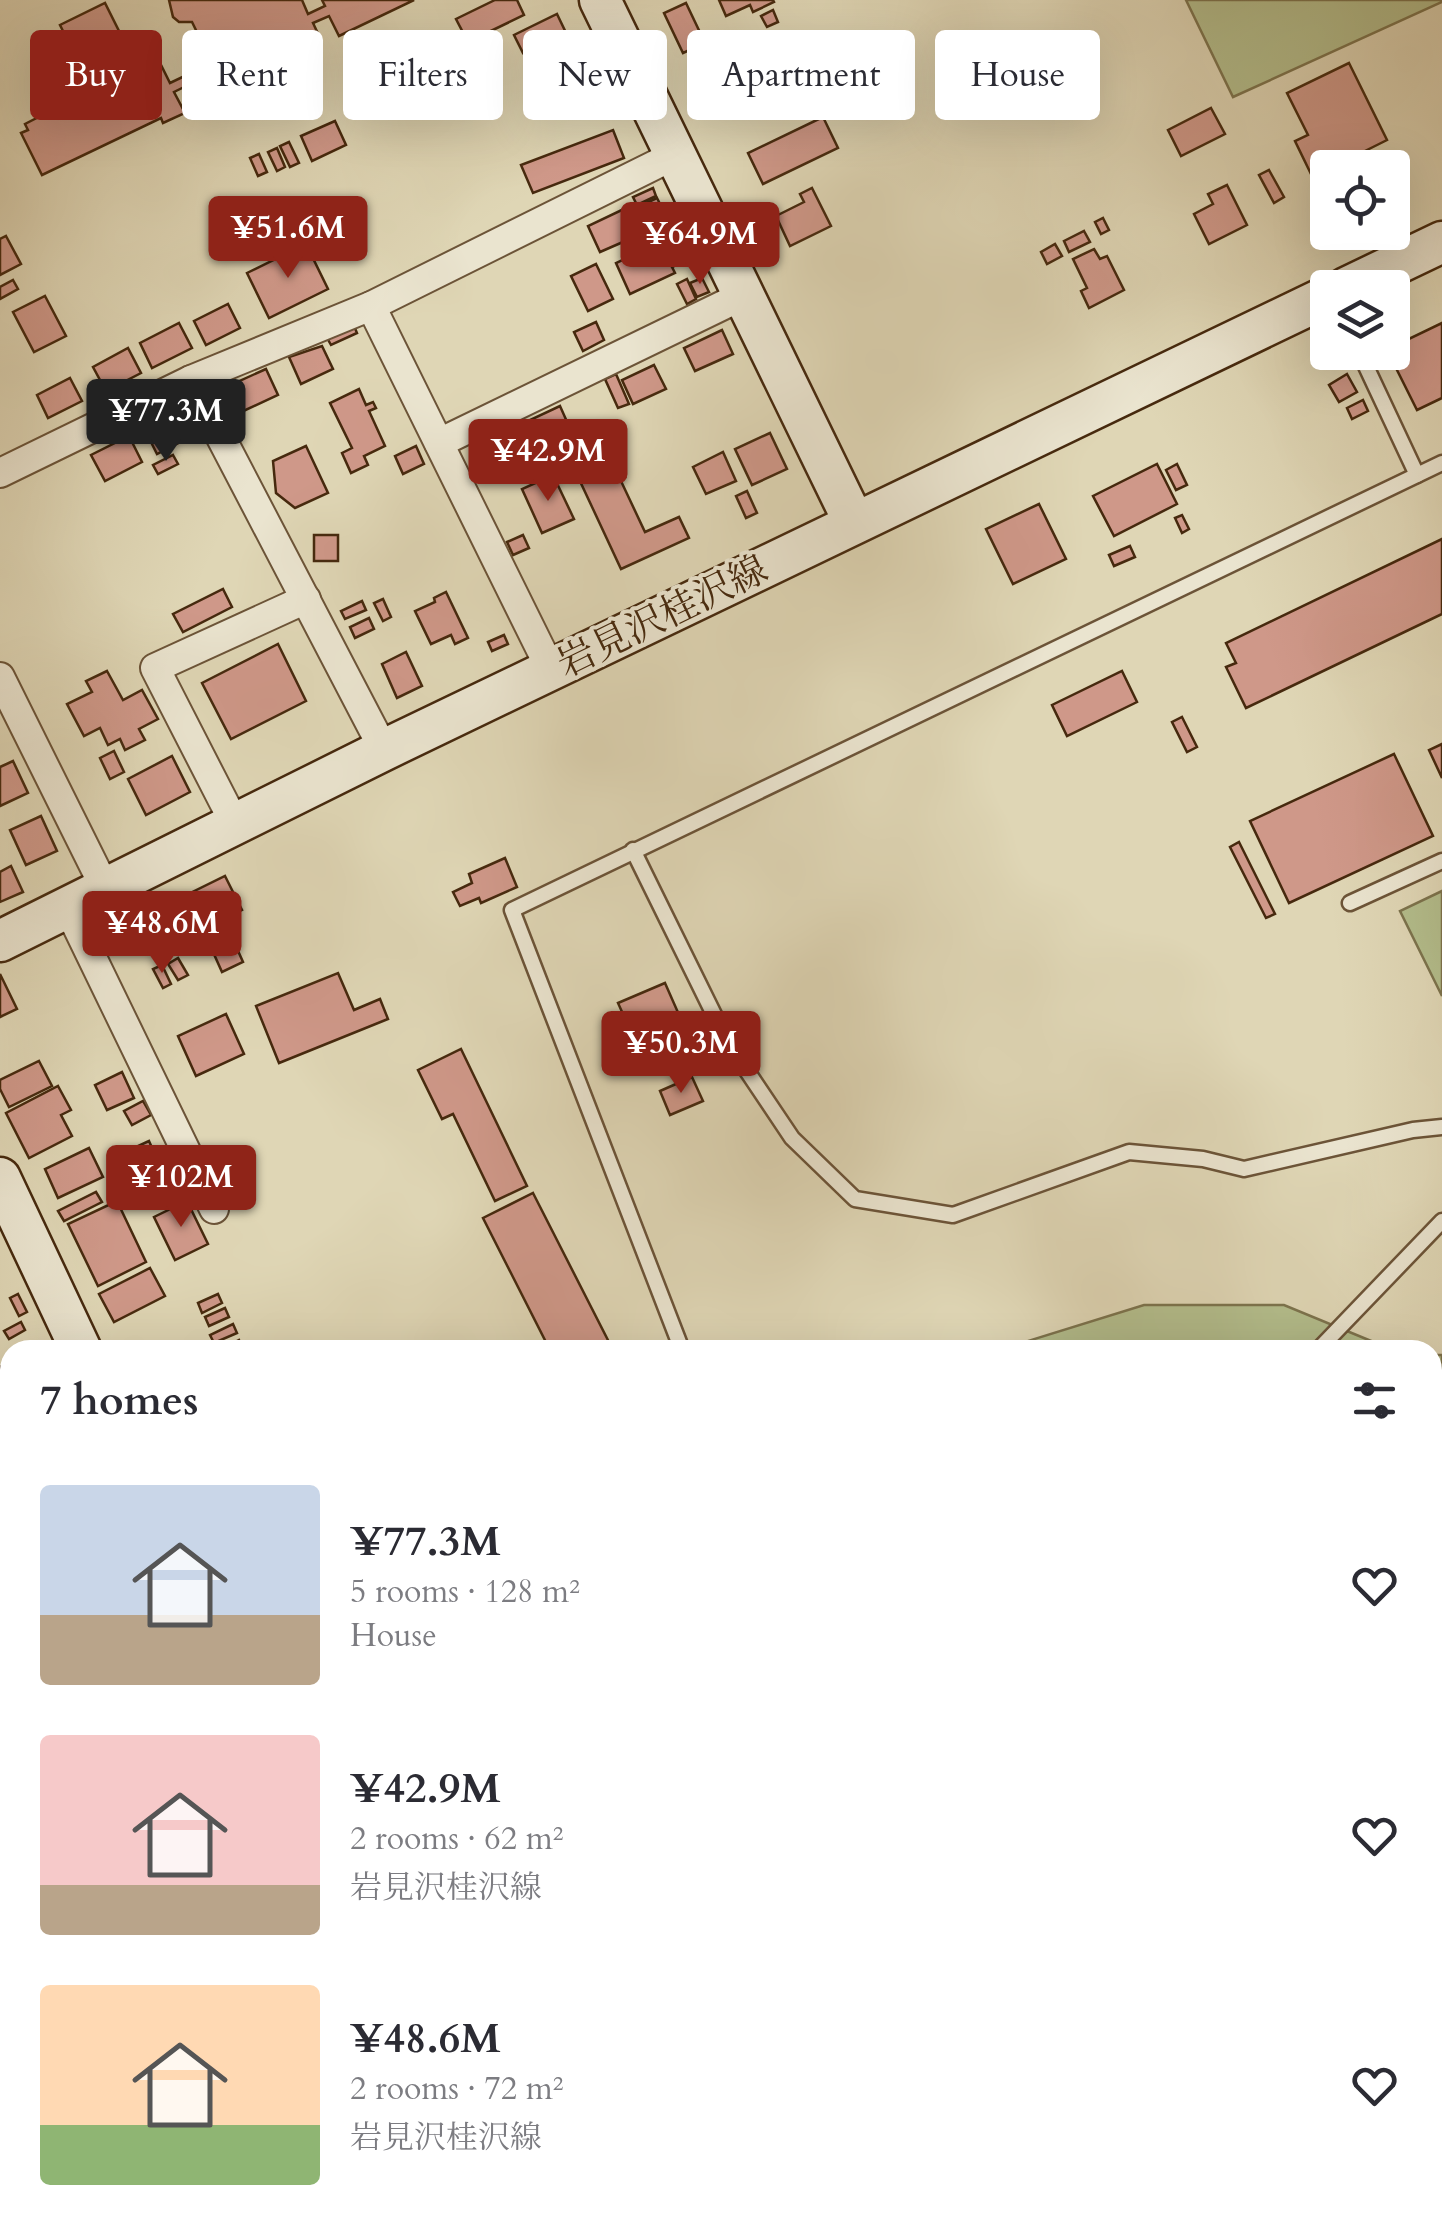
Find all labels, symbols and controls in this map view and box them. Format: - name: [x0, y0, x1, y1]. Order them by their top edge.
- chip: Buy: [30, 30, 162, 120]
- chip: Rent: [182, 30, 323, 120]
- chip: Filters: [343, 30, 503, 120]
- chip: New: [523, 30, 667, 120]
- chip: Apartment: [687, 30, 915, 120]
- chip: House: [935, 30, 1100, 120]
- map controls: [1310, 150, 1410, 370]
- button: locate: [1310, 150, 1410, 250]
- pin: ¥51.6M: [207, 196, 369, 281]
- pin: ¥64.9M: [619, 202, 781, 287]
- text: ¥51.6M: [230, 206, 346, 250]
- text: ¥64.9M: [642, 212, 758, 256]
- button: layers: [1310, 270, 1410, 370]
- pin: ¥77.3M: [85, 379, 247, 464]
- text: ¥77.3M: [108, 389, 224, 433]
- pin: ¥42.9M: [467, 419, 629, 504]
- text: ¥42.9M: [490, 429, 606, 473]
- street label: 岩見沢桂沢線: [549, 544, 776, 690]
- pin: ¥48.6M: [81, 891, 243, 976]
- text: ¥48.6M: [104, 901, 220, 945]
- pin: ¥50.3M: [600, 1011, 762, 1096]
- text: ¥50.3M: [623, 1021, 739, 1065]
- pin: ¥102M: [111, 1145, 251, 1230]
- text: ¥102M: [128, 1155, 234, 1199]
- text: 7 homes: [40, 1372, 198, 1429]
- icon: filters: [1347, 1373, 1402, 1428]
- text: ¥77.3M: [350, 1513, 501, 1570]
- icon: home: [120, 1525, 240, 1645]
- icon: heart: [1347, 1558, 1402, 1613]
- text: 5 rooms · 128 m²: [350, 1570, 580, 1614]
- text: House: [350, 1614, 437, 1658]
- text: ¥42.9M: [350, 1760, 501, 1817]
- icon: home: [120, 1775, 240, 1895]
- icon: heart: [1347, 1808, 1402, 1863]
- text: 2 rooms · 62 m²: [350, 1817, 563, 1861]
- text: 岩見沢桂沢線: [350, 1866, 542, 1910]
- text: ¥48.6M: [350, 2010, 501, 2067]
- icon: home: [120, 2025, 240, 2145]
- icon: heart: [1347, 2058, 1402, 2113]
- text: 2 rooms · 72 m²: [350, 2067, 563, 2111]
- text: 岩見沢桂沢線: [350, 2116, 542, 2160]

